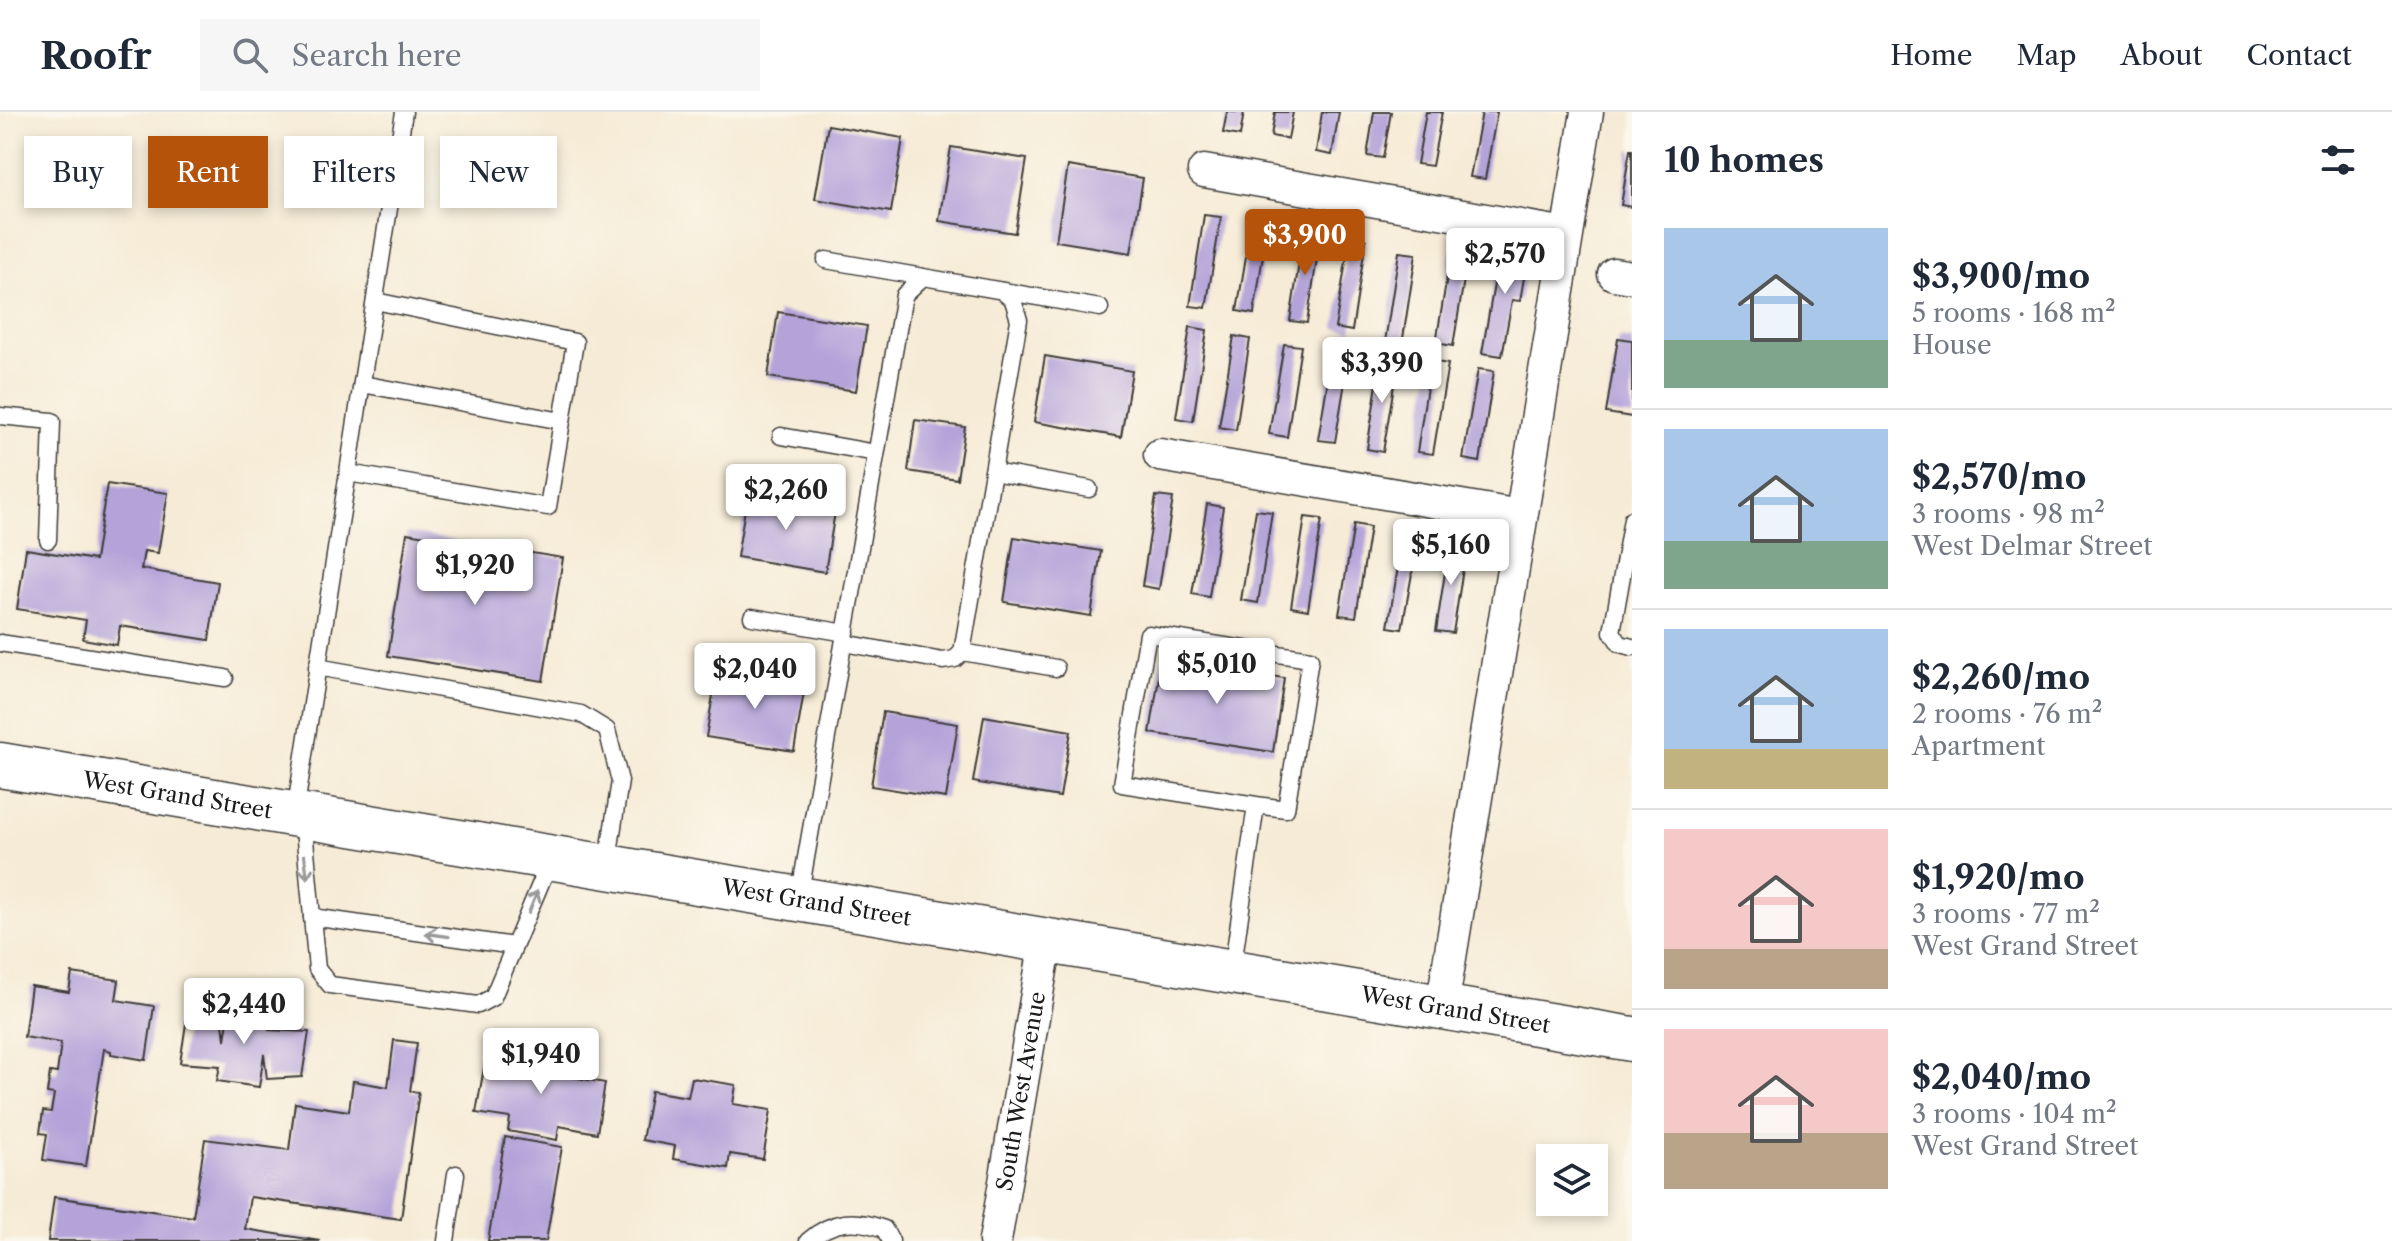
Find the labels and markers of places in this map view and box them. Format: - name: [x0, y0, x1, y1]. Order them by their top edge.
- pin: $3,900: [1240, 209, 1370, 277]
- pin: $2,570: [1440, 228, 1570, 296]
- pin: $3,390: [1317, 337, 1447, 405]
- pin: $2,260: [721, 464, 851, 532]
- pin: $5,160: [1386, 519, 1516, 587]
- pin: $1,920: [410, 539, 540, 607]
- pin: $5,010: [1152, 638, 1282, 706]
- pin: $2,040: [690, 643, 820, 711]
- pin: $2,440: [179, 978, 309, 1046]
- pin: $1,940: [476, 1028, 606, 1096]

